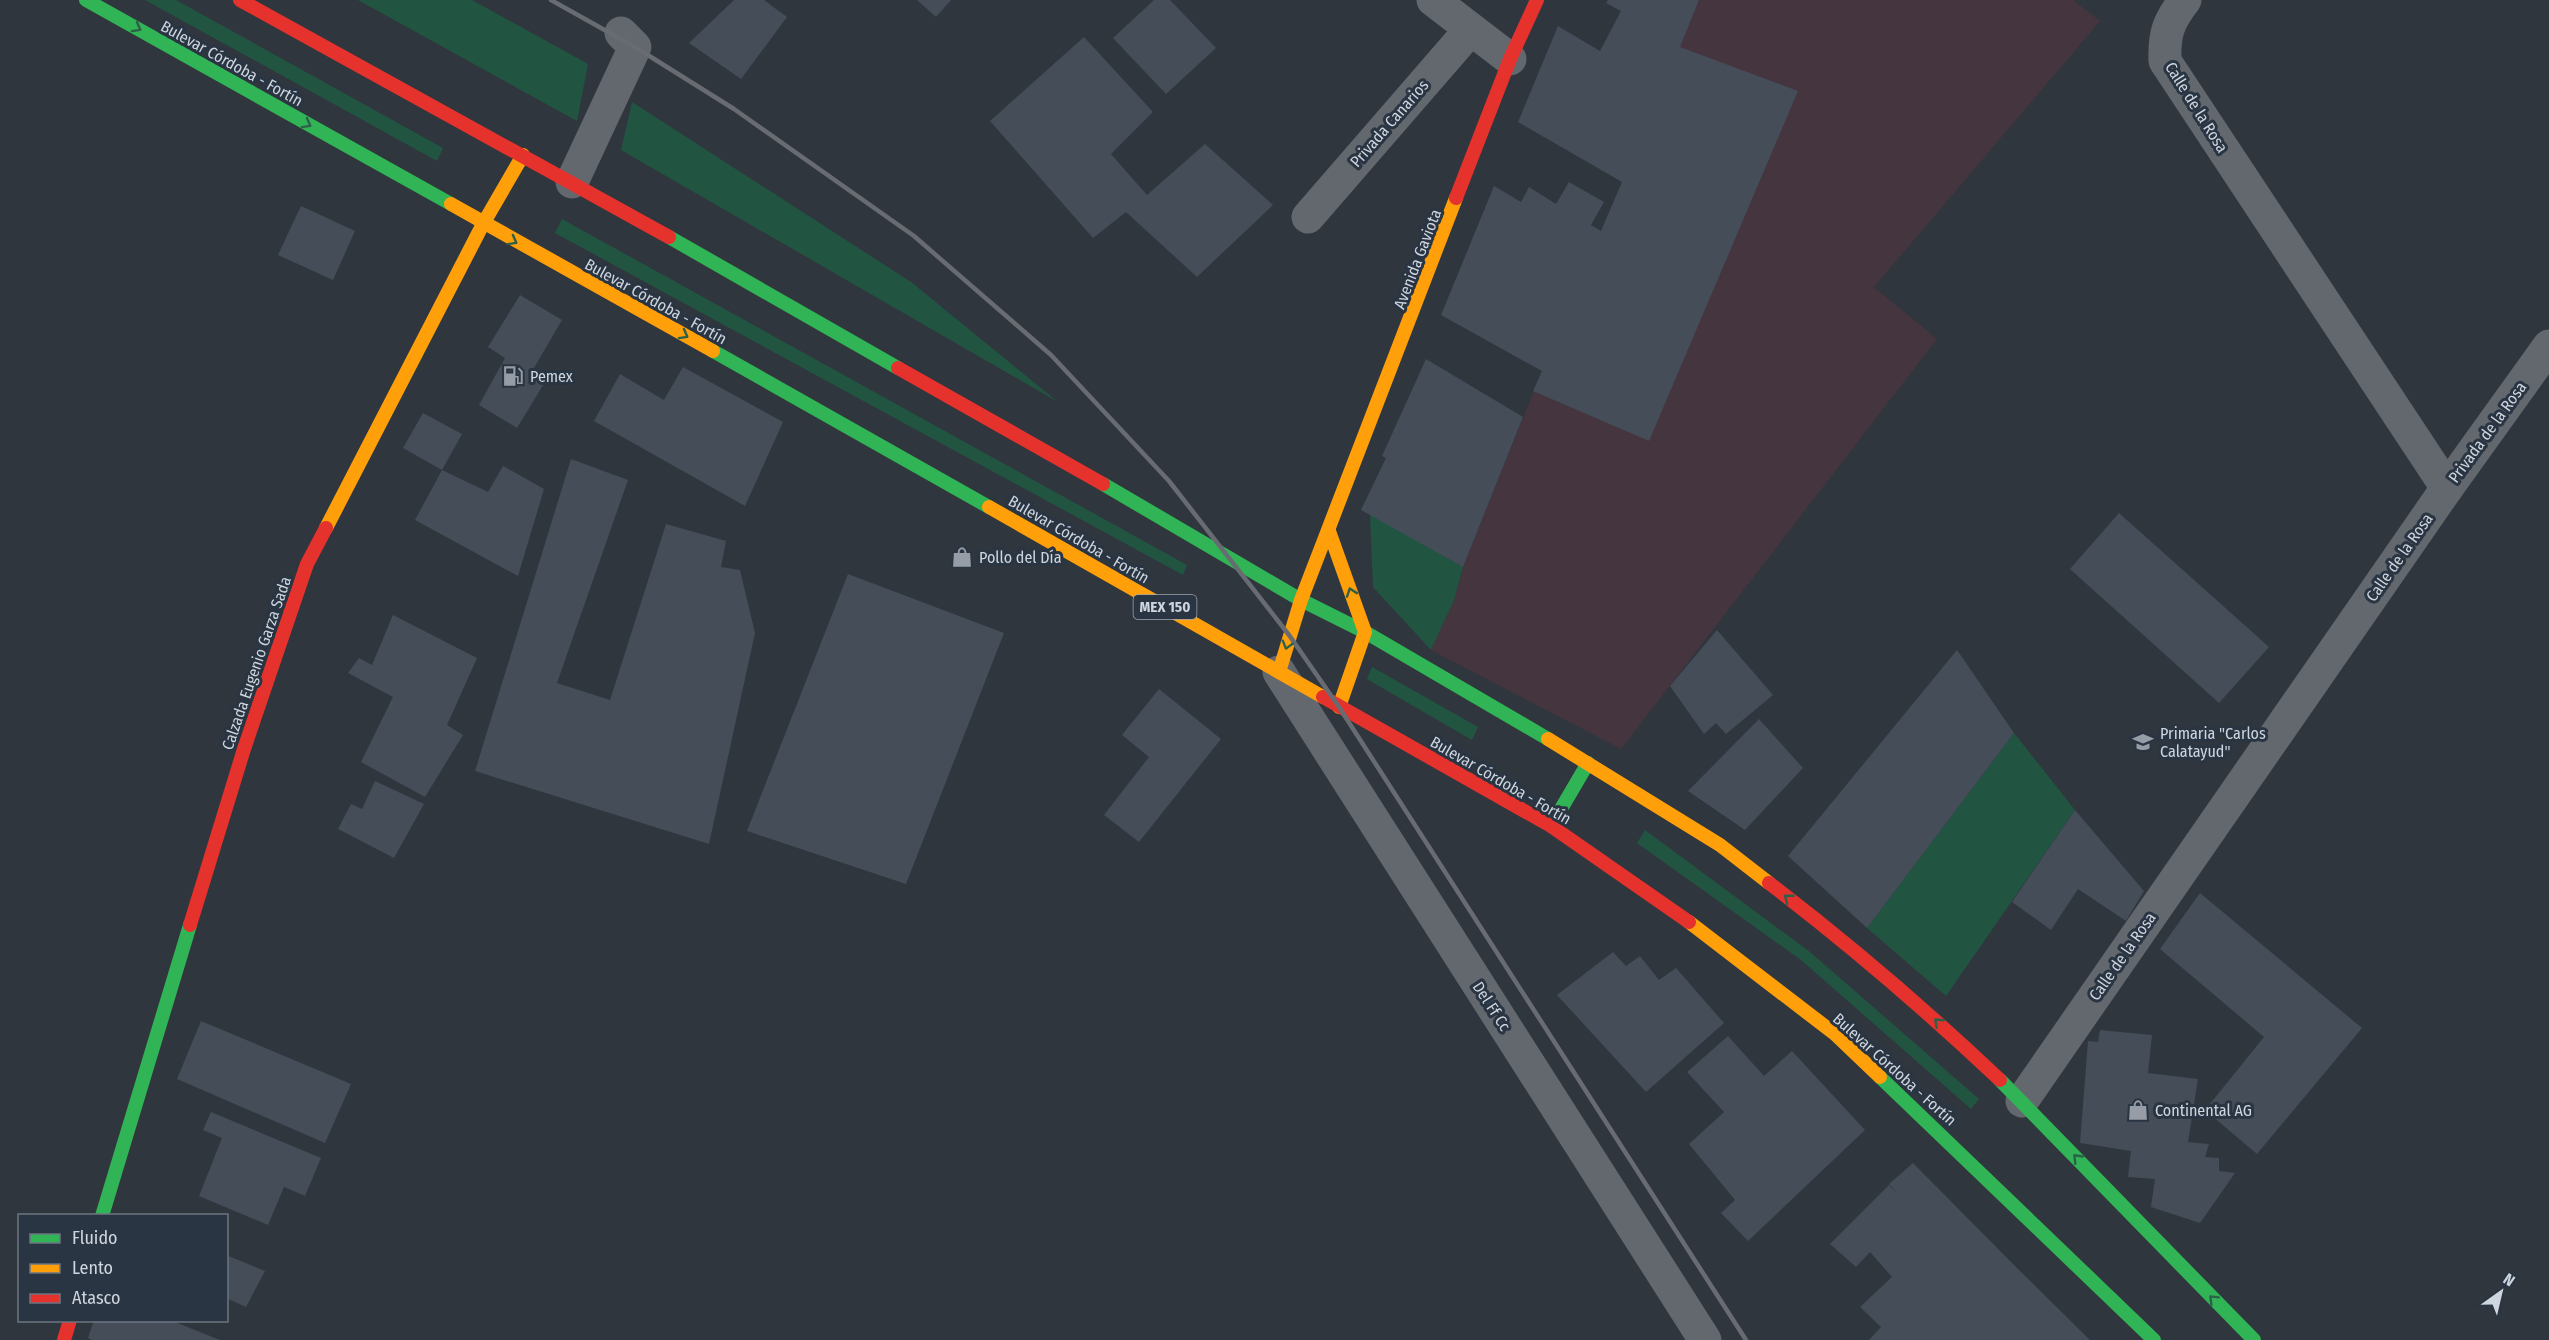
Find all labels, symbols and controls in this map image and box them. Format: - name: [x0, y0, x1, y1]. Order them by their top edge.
- street label: Bulevar Córdoba - Fortín: [157, 17, 306, 110]
- one-way arrow: [131, 21, 141, 33]
- street label: Calle de la Rosa: [2161, 59, 2232, 156]
- street label: Privada Canarios: [1346, 76, 1433, 171]
- one-way arrow: [301, 117, 311, 128]
- street label: Avenida Gaviota: [1390, 206, 1445, 312]
- one-way arrow: [507, 233, 518, 245]
- street label: Bulevar Córdoba - Fortín: [581, 255, 730, 348]
- one-way arrow: [678, 328, 688, 339]
- fuel station icon: Pemex: [501, 364, 525, 388]
- place label: Pemex: [530, 367, 573, 386]
- street label: Privada de la Rosa: [2444, 378, 2530, 486]
- street label: Bulevar Córdoba - Fortín: [1005, 491, 1152, 587]
- street label: Calle de la Rosa: [2362, 509, 2437, 605]
- shop icon: Pollo del Día: [950, 545, 974, 569]
- place label: Pollo del Día: [979, 548, 1062, 567]
- street label: Calzada Eugenio Garza Sada: [218, 574, 295, 752]
- one-way arrow: [1345, 588, 1358, 598]
- road number: MEX 150: [1134, 595, 1196, 619]
- one-way arrow: [1282, 639, 1294, 650]
- place label: Primaria "Carlos Calatayud": [2160, 724, 2266, 761]
- school or university icon: Primaria "Carlos Calatayud": [2131, 730, 2155, 754]
- street label: Bulevar Córdoba - Fortín: [1427, 732, 1574, 828]
- one-way arrow: [1784, 894, 1795, 905]
- street label: Calle de la Rosa: [2085, 908, 2160, 1004]
- street label: Del Ff Cc: [1469, 978, 1515, 1035]
- street label: Bulevar Córdoba - Fortín: [1829, 1009, 1960, 1130]
- one-way arrow: [1935, 1018, 1945, 1029]
- shop icon: Continental AG: [2126, 1098, 2150, 1122]
- place label: Continental AG: [2155, 1101, 2252, 1120]
- one-way arrow: [2074, 1155, 2085, 1166]
- legend: [18, 1214, 228, 1322]
- text: Fluido: [72, 1227, 118, 1249]
- text: Lento: [72, 1257, 113, 1279]
- north arrow: [2471, 1262, 2531, 1322]
- text: N: [2500, 1269, 2518, 1291]
- text: Atasco: [72, 1287, 120, 1309]
- one-way arrow: [2209, 1295, 2220, 1305]

